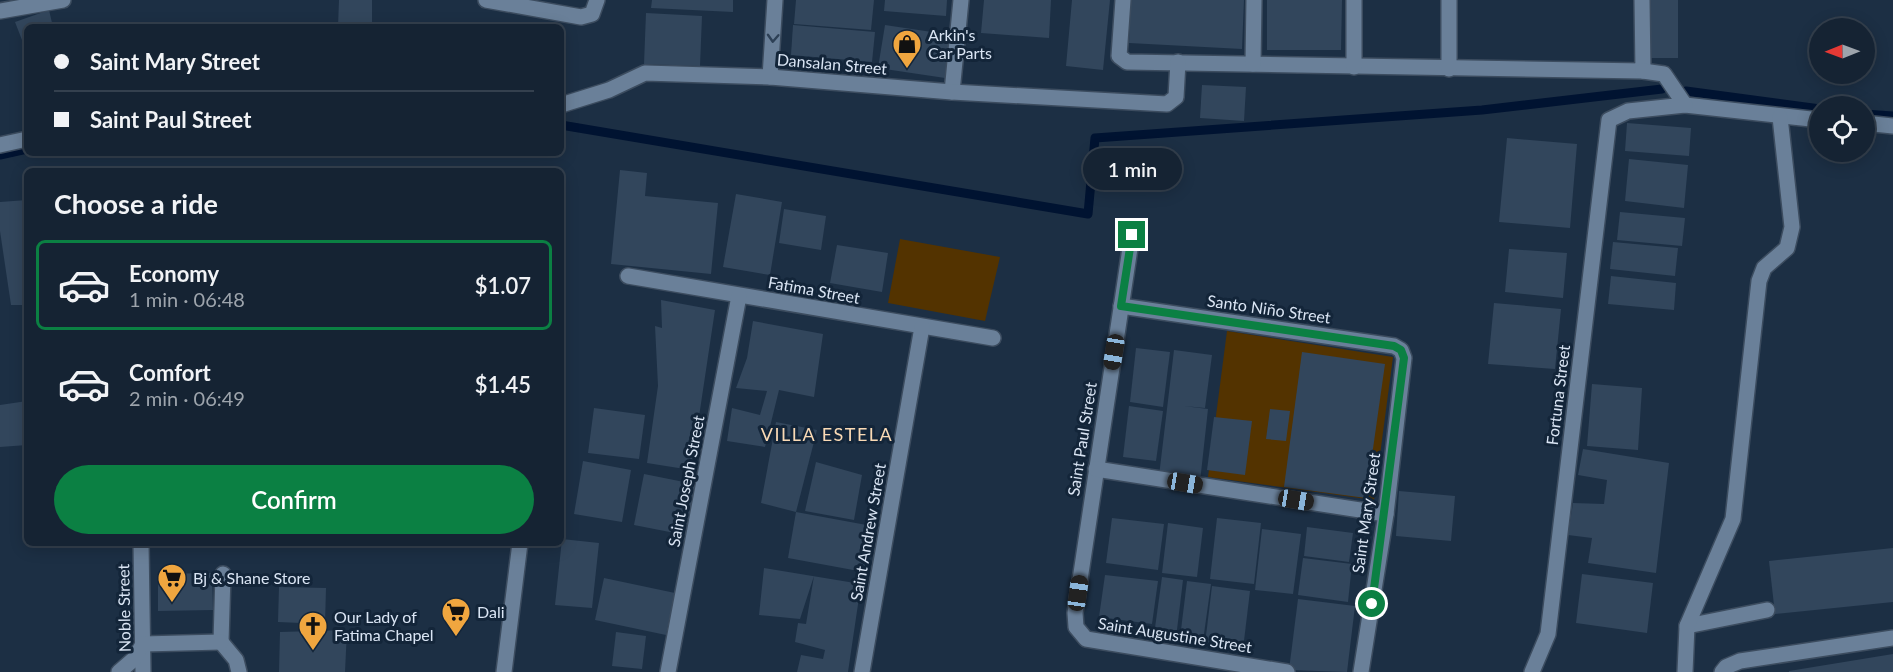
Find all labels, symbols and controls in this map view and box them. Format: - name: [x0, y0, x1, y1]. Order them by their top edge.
- north arrow: [1809, 18, 1875, 84]
- map controls: [1809, 18, 1875, 162]
- place label: Arkin's Car Parts: [928, 25, 992, 62]
- shop icon: Arkin's Car Parts: [891, 28, 923, 70]
- one-way arrow: [766, 34, 779, 43]
- text: Saint Mary Street: [90, 48, 260, 75]
- street label: Dansalan Street: [776, 49, 888, 78]
- button: locate: [1809, 96, 1875, 162]
- text: Saint Paul Street: [90, 106, 251, 133]
- callout: 1 min: [1082, 148, 1182, 190]
- text: 1 min: [1108, 157, 1157, 181]
- text: Choose a ride: [54, 187, 218, 220]
- route end: [1118, 221, 1145, 248]
- icon: car: [57, 258, 111, 312]
- text: Economy: [129, 260, 219, 287]
- text: $1.07: [475, 272, 531, 299]
- street label: Fatima Street: [767, 272, 862, 307]
- text: 1 min · 06:48: [129, 287, 245, 311]
- street label: Santo Niño Street: [1206, 290, 1332, 327]
- car: [1102, 333, 1126, 371]
- street label: Fortuna Street: [1542, 343, 1573, 446]
- icon: car: [57, 357, 111, 411]
- text: Comfort: [129, 359, 211, 386]
- text: $1.45: [475, 371, 531, 398]
- street label: Saint Paul Street: [1063, 380, 1100, 497]
- text: 2 min · 06:49: [129, 386, 245, 410]
- street label: Saint Joseph Street: [663, 413, 708, 548]
- district label: VILLA ESTELA: [761, 423, 893, 445]
- street label: Saint Mary Street: [1348, 451, 1383, 574]
- street label: Saint Andrew Street: [846, 461, 889, 602]
- button: Confirm: [54, 465, 534, 534]
- car: [1166, 471, 1204, 495]
- car: [1277, 488, 1315, 512]
- supermarket icon: Bj & Shane Store: [156, 562, 188, 604]
- street label: Noble Street: [113, 563, 134, 652]
- place label: Bj & Shane Store: [193, 568, 311, 587]
- car: [1067, 574, 1089, 612]
- route start: [1358, 590, 1385, 617]
- supermarket icon: Dali: [440, 596, 472, 638]
- place label: Dali: [477, 602, 505, 621]
- place label: Our Lady of Fatima Chapel: [334, 607, 434, 644]
- church icon: Our Lady of Fatima Chapel: [297, 610, 329, 652]
- street label: Saint Augustine Street: [1097, 613, 1254, 656]

